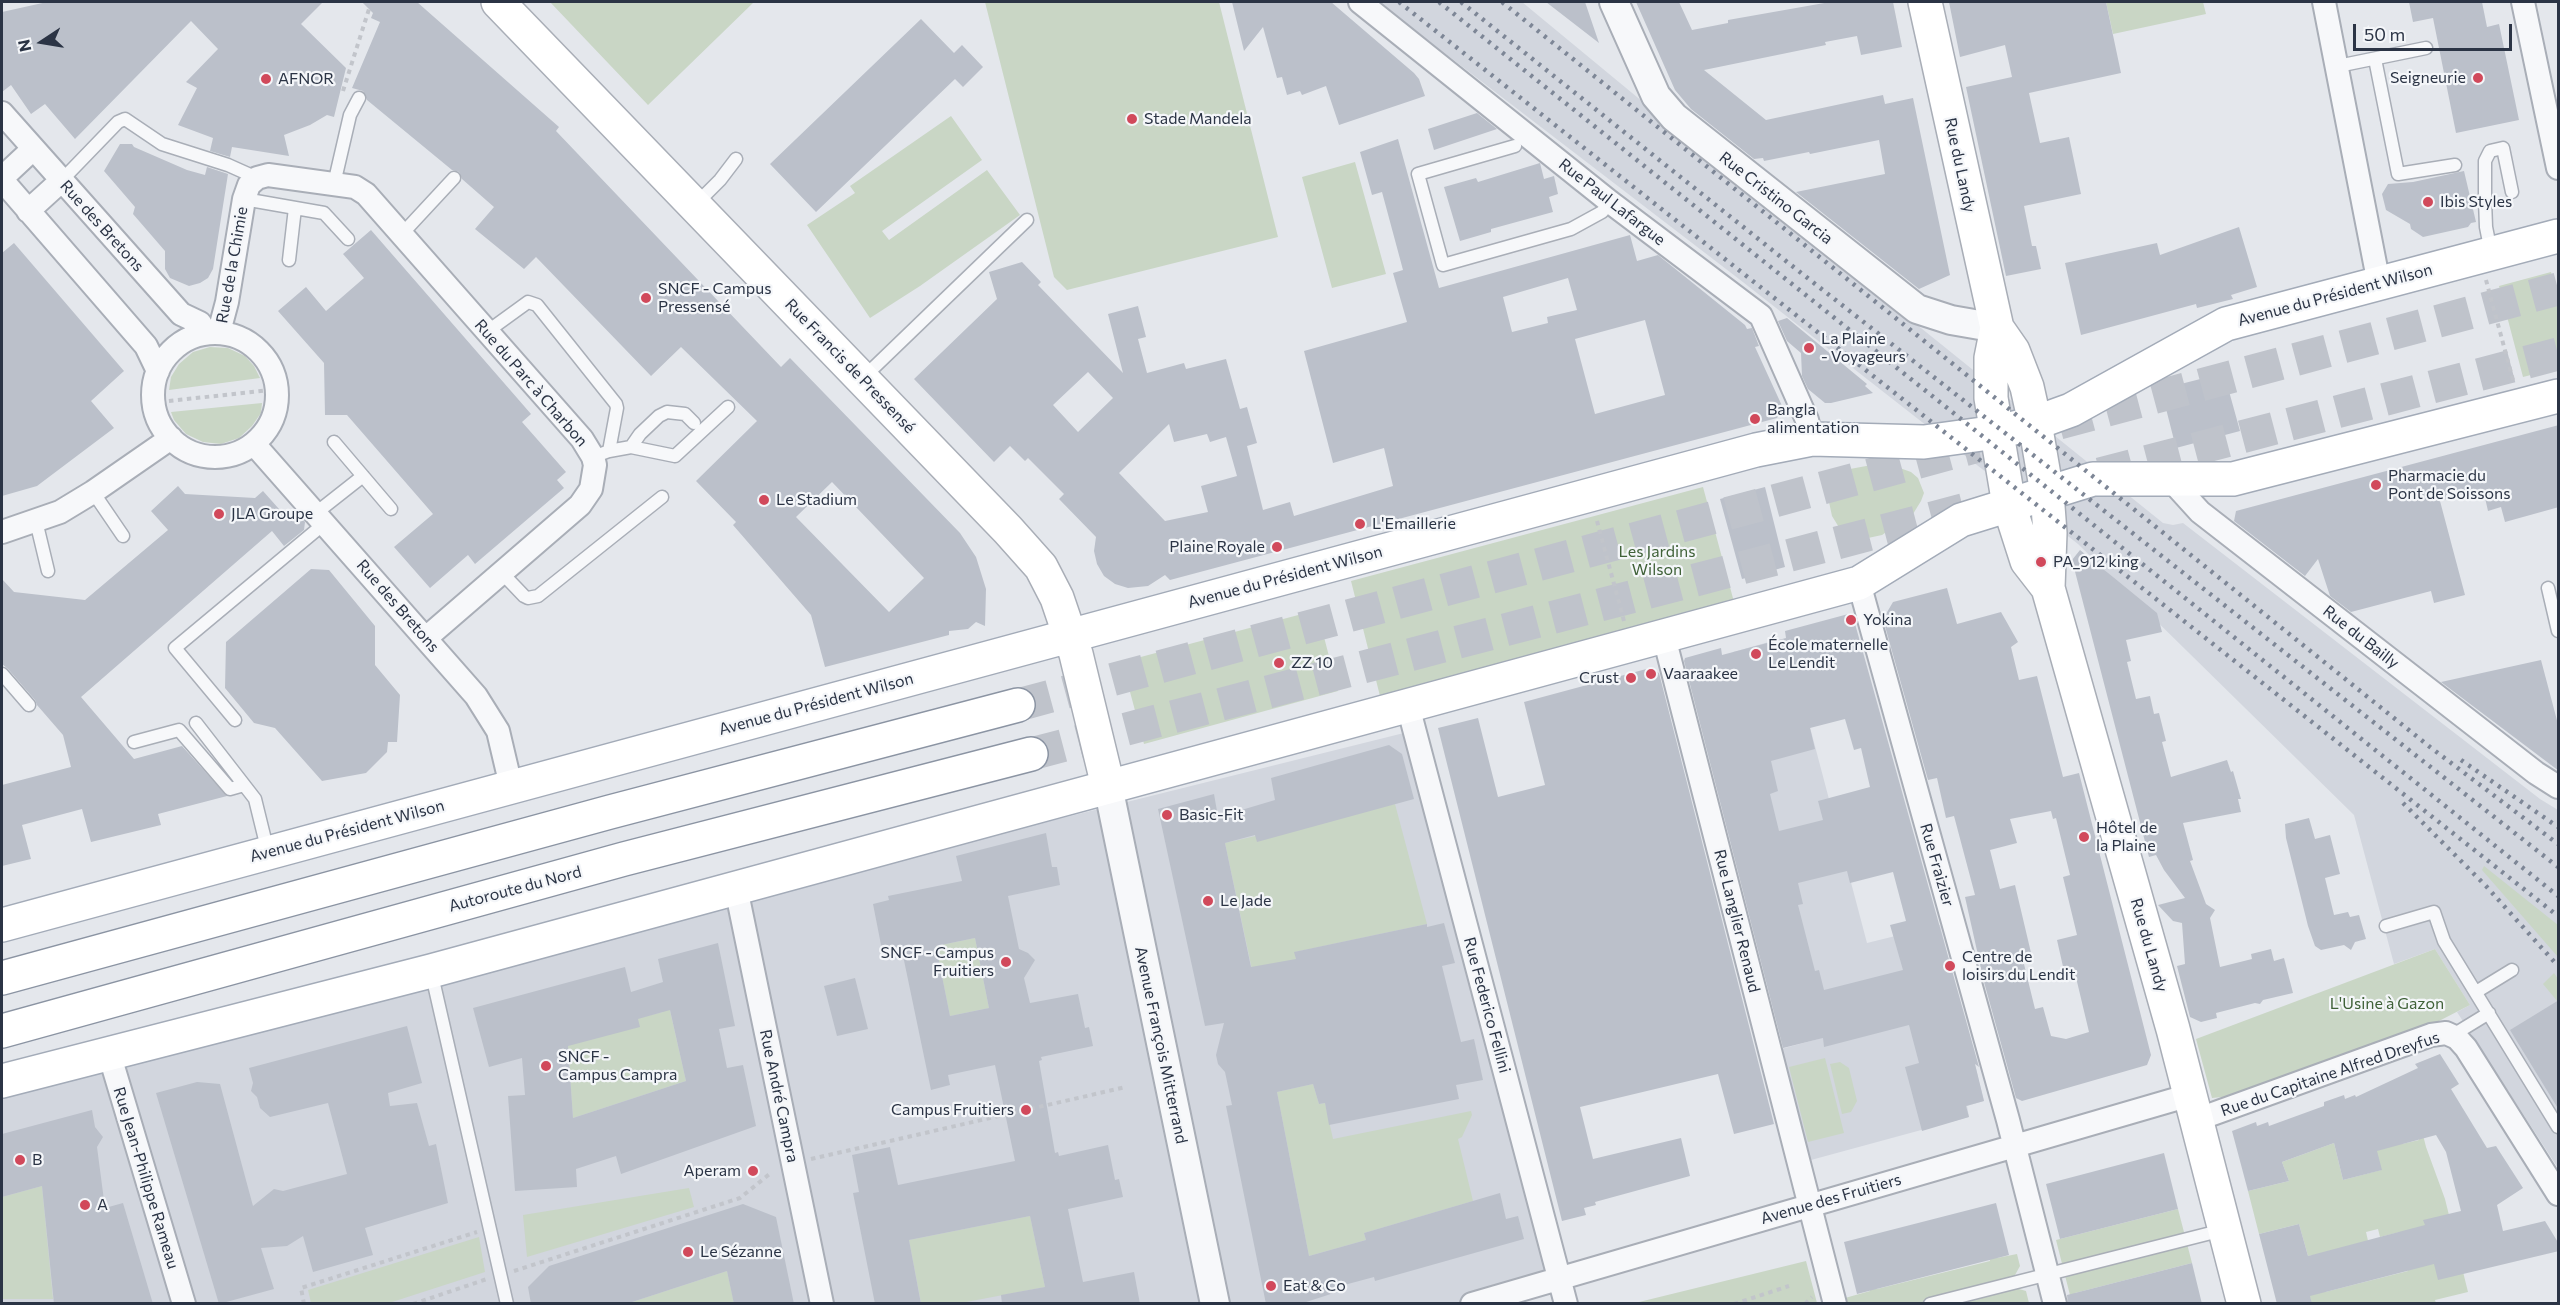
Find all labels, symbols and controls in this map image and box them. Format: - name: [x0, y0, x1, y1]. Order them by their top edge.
- north arrow: [12, 12, 72, 72]
- scale bar: [2356, 12, 2515, 50]
- text: 50 m: [2364, 23, 2405, 45]
- text: N: [13, 38, 34, 54]
- place label: Seigneurie: [2390, 68, 2466, 88]
- place label: AFNOR: [278, 69, 334, 89]
- marker: Seigneurie: [2471, 71, 2485, 85]
- marker: AFNOR: [259, 72, 273, 86]
- place label: Stade Mandela: [1144, 109, 1252, 129]
- marker: Stade Mandela: [1125, 112, 1139, 126]
- street label: Rue du Landy: [1941, 116, 1979, 214]
- street label: Rue Cristino Garcia: [1715, 148, 1837, 248]
- street label: Rue Paul Lafargue: [1555, 154, 1669, 250]
- street label: Rue des Bretons: [56, 176, 148, 276]
- place label: Ibis Styles: [2440, 192, 2512, 212]
- marker: Ibis Styles: [2421, 195, 2435, 209]
- street label: Rue de la Chimie: [212, 205, 252, 325]
- street label: Avenue du Président Wilson: [2236, 260, 2434, 330]
- place label: SNCF - Campus Pressensé: [658, 279, 771, 317]
- marker: SNCF - Campus Pressensé: [639, 291, 653, 305]
- street label: Rue Francis de Pressensé: [781, 295, 919, 437]
- street label: Rue du Parc à Charbon: [471, 315, 591, 451]
- place label: La Plaine - Voyageurs: [1821, 329, 1906, 367]
- marker: La Plaine - Voyageurs: [1802, 341, 1816, 355]
- place label: Bangla alimentation: [1767, 400, 1859, 438]
- marker: Bangla alimentation: [1748, 412, 1762, 426]
- place label: Pharmacie du Pont de Soissons: [2388, 466, 2510, 504]
- marker: Pharmacie du Pont de Soissons: [2369, 478, 2383, 492]
- place label: Le Stadium: [776, 490, 857, 510]
- marker: Le Stadium: [757, 493, 771, 507]
- place label: JLA Groupe: [231, 504, 313, 524]
- marker: JLA Groupe: [212, 507, 226, 521]
- place label: L'Emaillerie: [1372, 514, 1456, 534]
- marker: L'Emaillerie: [1353, 517, 1367, 531]
- place label: Plaine Royale: [1169, 537, 1265, 557]
- marker: Plaine Royale: [1270, 540, 1284, 554]
- street label: Avenue du Président Wilson: [1186, 542, 1384, 612]
- park label: Les Jardins Wilson: [1619, 542, 1695, 580]
- place label: PA_912 king: [2053, 552, 2139, 572]
- marker: PA_912 king: [2034, 555, 2048, 569]
- street label: Rue des Bretons: [353, 556, 443, 656]
- street label: Rue du Bailly: [2319, 601, 2403, 673]
- place label: Yokina: [1863, 610, 1912, 630]
- marker: Yokina: [1844, 613, 1858, 627]
- place label: École maternelle Le Lendit: [1768, 635, 1888, 673]
- marker: École maternelle Le Lendit: [1749, 647, 1763, 661]
- place label: ZZ 10: [1291, 653, 1333, 673]
- marker: ZZ 10: [1272, 656, 1286, 670]
- place label: Vaaraakee: [1663, 664, 1738, 684]
- marker: Vaaraakee: [1644, 667, 1658, 681]
- place label: Crust: [1579, 668, 1619, 688]
- street label: Avenue du Président Wilson: [717, 669, 915, 739]
- marker: Crust: [1624, 671, 1638, 685]
- street label: Avenue du Président Wilson: [248, 796, 446, 866]
- place label: Basic-Fit: [1179, 805, 1244, 825]
- marker: Basic-Fit: [1160, 808, 1174, 822]
- place label: Hôtel de la Plaine: [2096, 818, 2157, 856]
- street label: Rue Fraizier: [1916, 821, 1958, 909]
- marker: Hôtel de la Plaine: [2077, 830, 2091, 844]
- street label: Rue Langlier Renaud: [1710, 847, 1764, 995]
- street label: Autoroute du Nord: [447, 862, 583, 916]
- place label: Le Jade: [1220, 891, 1271, 911]
- marker: Le Jade: [1201, 894, 1215, 908]
- street label: Rue du Landy: [2126, 896, 2172, 994]
- street label: Rue Federico Fellini: [1460, 935, 1514, 1075]
- place label: SNCF - Campus Fruitiers: [881, 943, 994, 981]
- street label: Avenue François Mitterrand: [1131, 945, 1191, 1145]
- place label: Centre de loisirs du Lendit: [1962, 947, 2076, 985]
- marker: SNCF - Campus Fruitiers: [999, 955, 1013, 969]
- marker: Centre de loisirs du Lendit: [1943, 959, 1957, 973]
- park label: L'Usine à Gazon: [2330, 994, 2444, 1014]
- street label: Rue du Capitaine Alfred Dreyfus: [2218, 1027, 2442, 1121]
- street label: Rue André Campra: [756, 1028, 802, 1164]
- place label: SNCF - Campus Campra: [558, 1047, 677, 1085]
- marker: SNCF - Campus Campra: [539, 1059, 553, 1073]
- street label: Rue Jean-Philippe Rameau: [109, 1085, 183, 1271]
- place label: Campus Fruitiers: [891, 1100, 1014, 1120]
- marker: Campus Fruitiers: [1019, 1103, 1033, 1117]
- place label: B: [32, 1150, 42, 1170]
- marker: B: [13, 1153, 27, 1167]
- place label: Aperam: [683, 1161, 741, 1181]
- marker: Aperam: [746, 1164, 760, 1178]
- street label: Avenue des Fruitiers: [1759, 1170, 1903, 1228]
- place label: A: [97, 1195, 108, 1215]
- marker: A: [78, 1198, 92, 1212]
- place label: Le Sézanne: [700, 1242, 782, 1262]
- marker: Le Sézanne: [681, 1245, 695, 1259]
- place label: Eat & Co: [1283, 1276, 1346, 1296]
- marker: Eat & Co: [1264, 1279, 1278, 1293]

